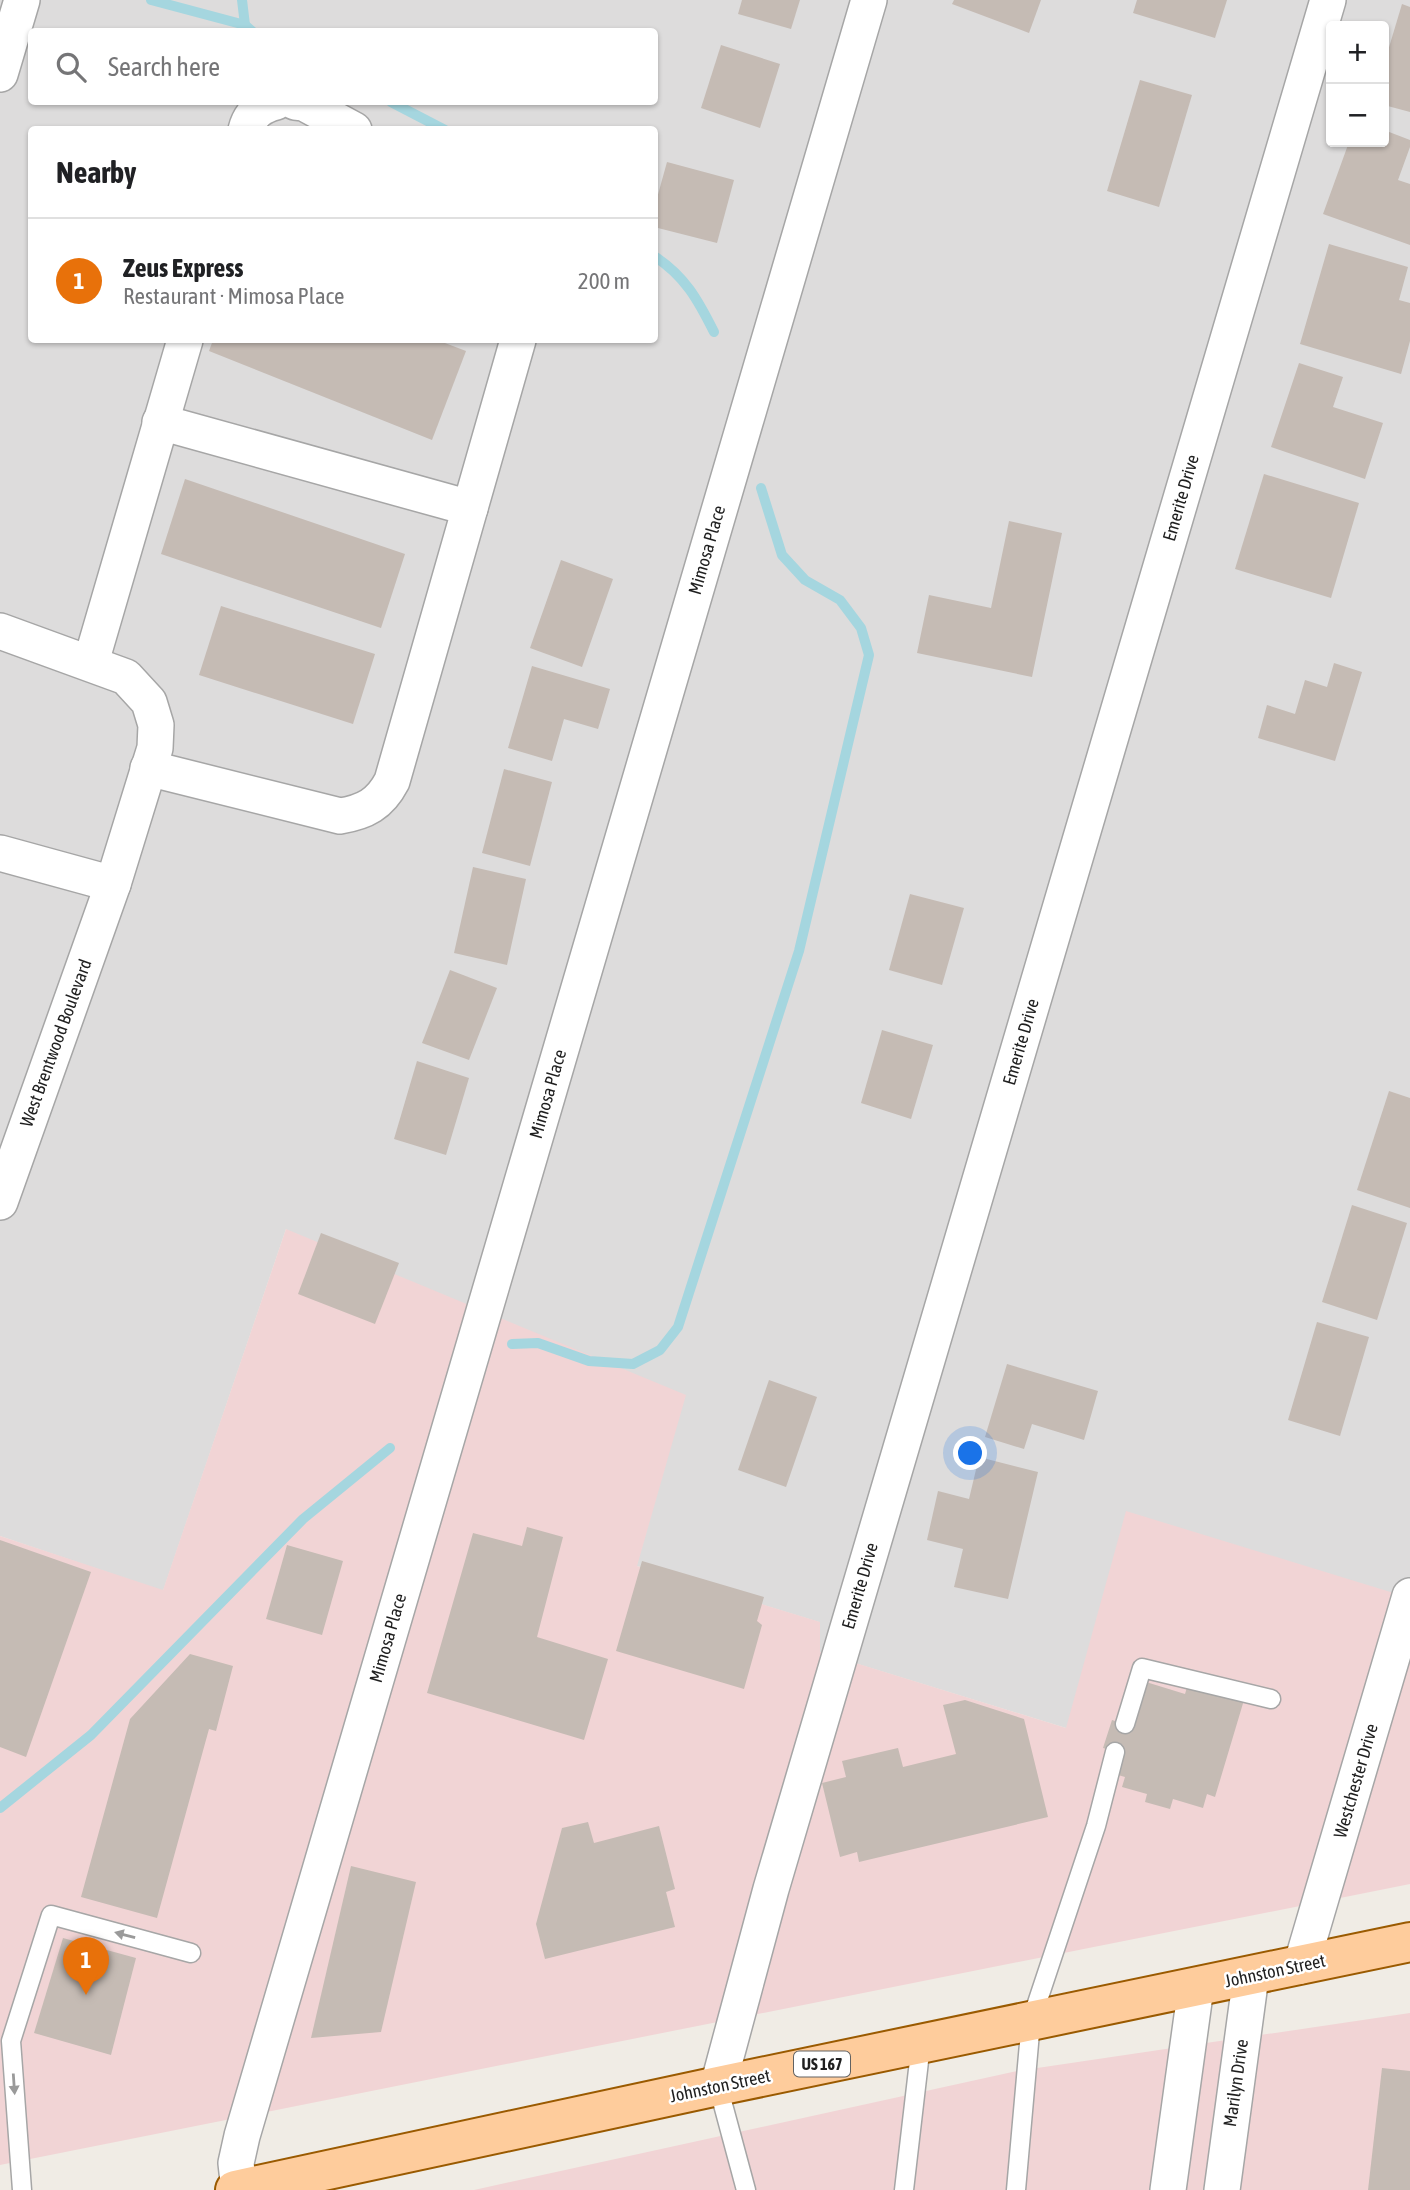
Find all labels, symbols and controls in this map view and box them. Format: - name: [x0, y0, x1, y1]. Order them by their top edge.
- map controls: [1326, 21, 1389, 147]
- button: +: [1326, 21, 1389, 84]
- search box: [28, 28, 658, 105]
- icon: search: [52, 48, 90, 86]
- text: Search here: [108, 52, 220, 82]
- button: −: [1326, 84, 1389, 147]
- text: Nearby: [56, 155, 136, 189]
- text: Zeus Express: [123, 253, 244, 283]
- text: 1: [74, 268, 84, 294]
- text: 200 m: [578, 268, 630, 294]
- text: Restaurant · Mimosa Place: [123, 283, 345, 309]
- street label: Emerite Drive: [1158, 452, 1203, 543]
- street label: Mimosa Place: [684, 503, 729, 597]
- street label: West Brentwood Boulevard: [15, 956, 96, 1130]
- street label: Emerite Drive: [998, 996, 1043, 1087]
- street label: Mimosa Place: [525, 1047, 570, 1141]
- your location: [953, 1436, 987, 1470]
- street label: Emerite Drive: [837, 1540, 882, 1631]
- street label: Mimosa Place: [365, 1591, 410, 1685]
- street label: Westchester Drive: [1329, 1721, 1382, 1840]
- one-way arrow: [114, 1929, 136, 1940]
- pin: 1: [63, 1937, 109, 1995]
- street label: Johnston Street: [1223, 1950, 1327, 1991]
- street label: Marilyn Drive: [1219, 2038, 1252, 2128]
- road number: US 167: [794, 2052, 850, 2076]
- street label: Johnston Street: [668, 2065, 772, 2106]
- one-way arrow: [9, 2073, 20, 2095]

